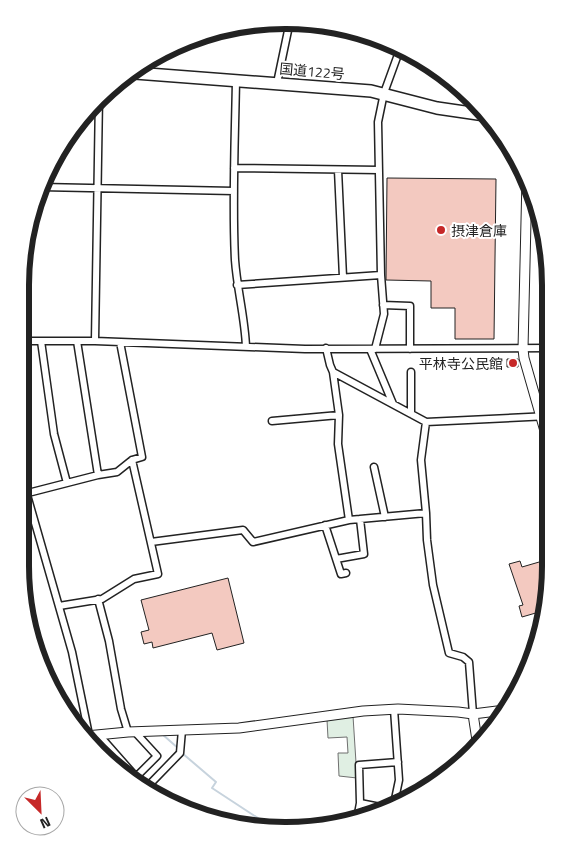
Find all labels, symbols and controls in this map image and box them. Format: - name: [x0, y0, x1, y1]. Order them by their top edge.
- street label: 国道122号: [278, 58, 346, 84]
- place label: 摂津倉庫: [451, 220, 507, 241]
- marker: 摂津倉庫: [435, 224, 447, 236]
- place label: 平林寺公民館: [419, 353, 503, 374]
- marker: 平林寺公民館: [507, 357, 519, 369]
- north arrow: [15, 786, 65, 836]
- text: N: [37, 812, 54, 835]

